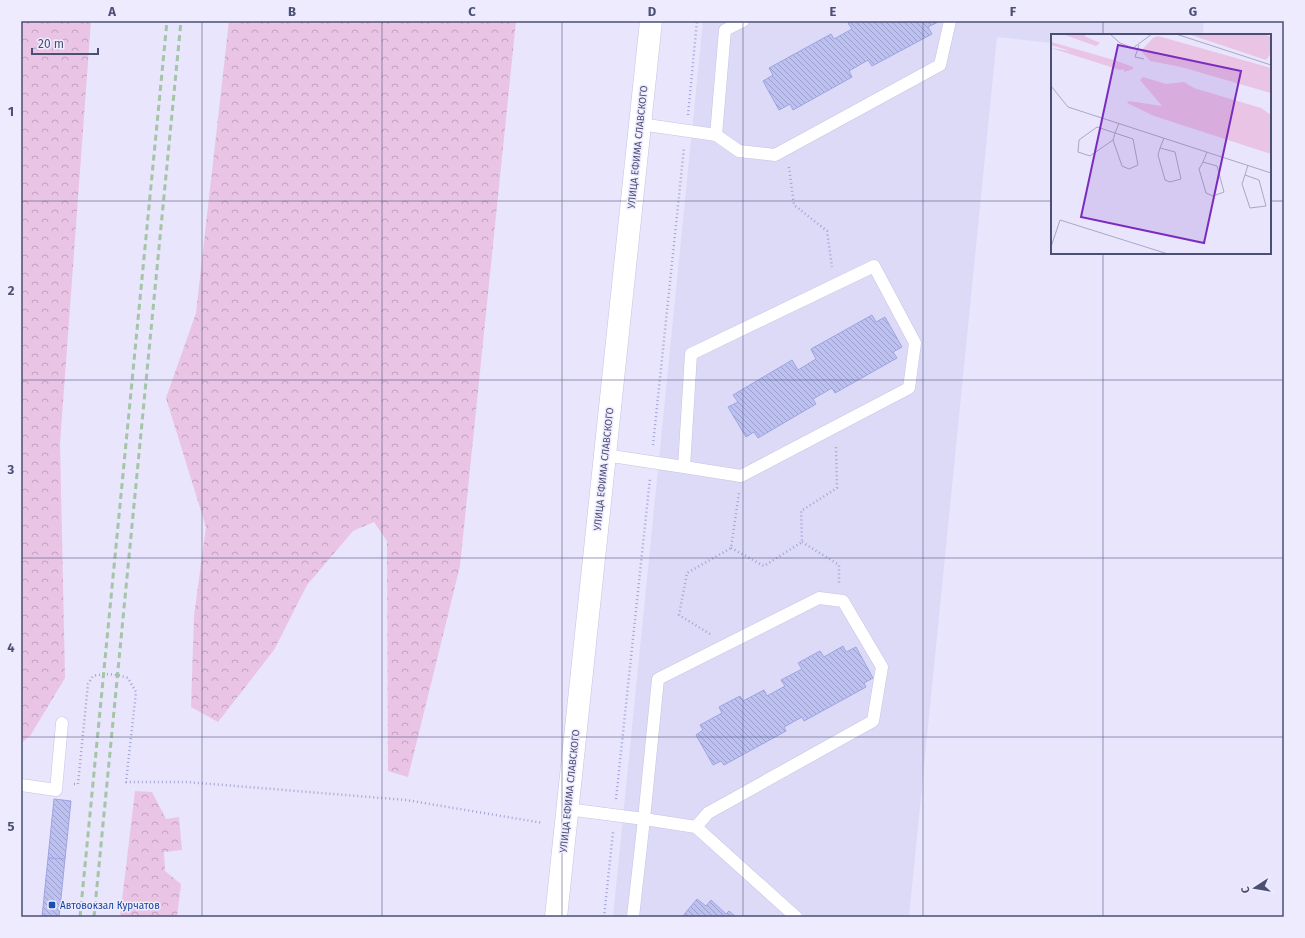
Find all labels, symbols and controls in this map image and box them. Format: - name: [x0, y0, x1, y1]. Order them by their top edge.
- text: A: [107, 4, 116, 19]
- text: B: [288, 4, 296, 19]
- text: C: [468, 4, 476, 19]
- text: D: [648, 4, 657, 19]
- text: E: [830, 4, 837, 19]
- text: F: [1010, 4, 1017, 19]
- text: G: [1189, 4, 1197, 19]
- scale bar: [32, 30, 98, 56]
- inset map: [1051, 34, 1271, 254]
- text: 20 m: [38, 37, 64, 51]
- street label: УЛИЦА ЕФИМА СЛАВСКОГО: [626, 85, 650, 209]
- text: 1: [8, 104, 14, 119]
- text: 2: [8, 283, 15, 298]
- street label: УЛИЦА ЕФИМА СЛАВСКОГО: [592, 407, 616, 531]
- text: 3: [7, 462, 15, 477]
- text: 4: [7, 640, 15, 655]
- street label: УЛИЦА ЕФИМА СЛАВСКОГО: [558, 729, 582, 853]
- text: 5: [8, 819, 15, 834]
- north arrow: [1235, 868, 1275, 908]
- text: С: [1239, 885, 1253, 894]
- marker: Автовокзал Курчатов: [47, 900, 57, 910]
- place label: Автовокзал Курчатов: [60, 900, 160, 912]

